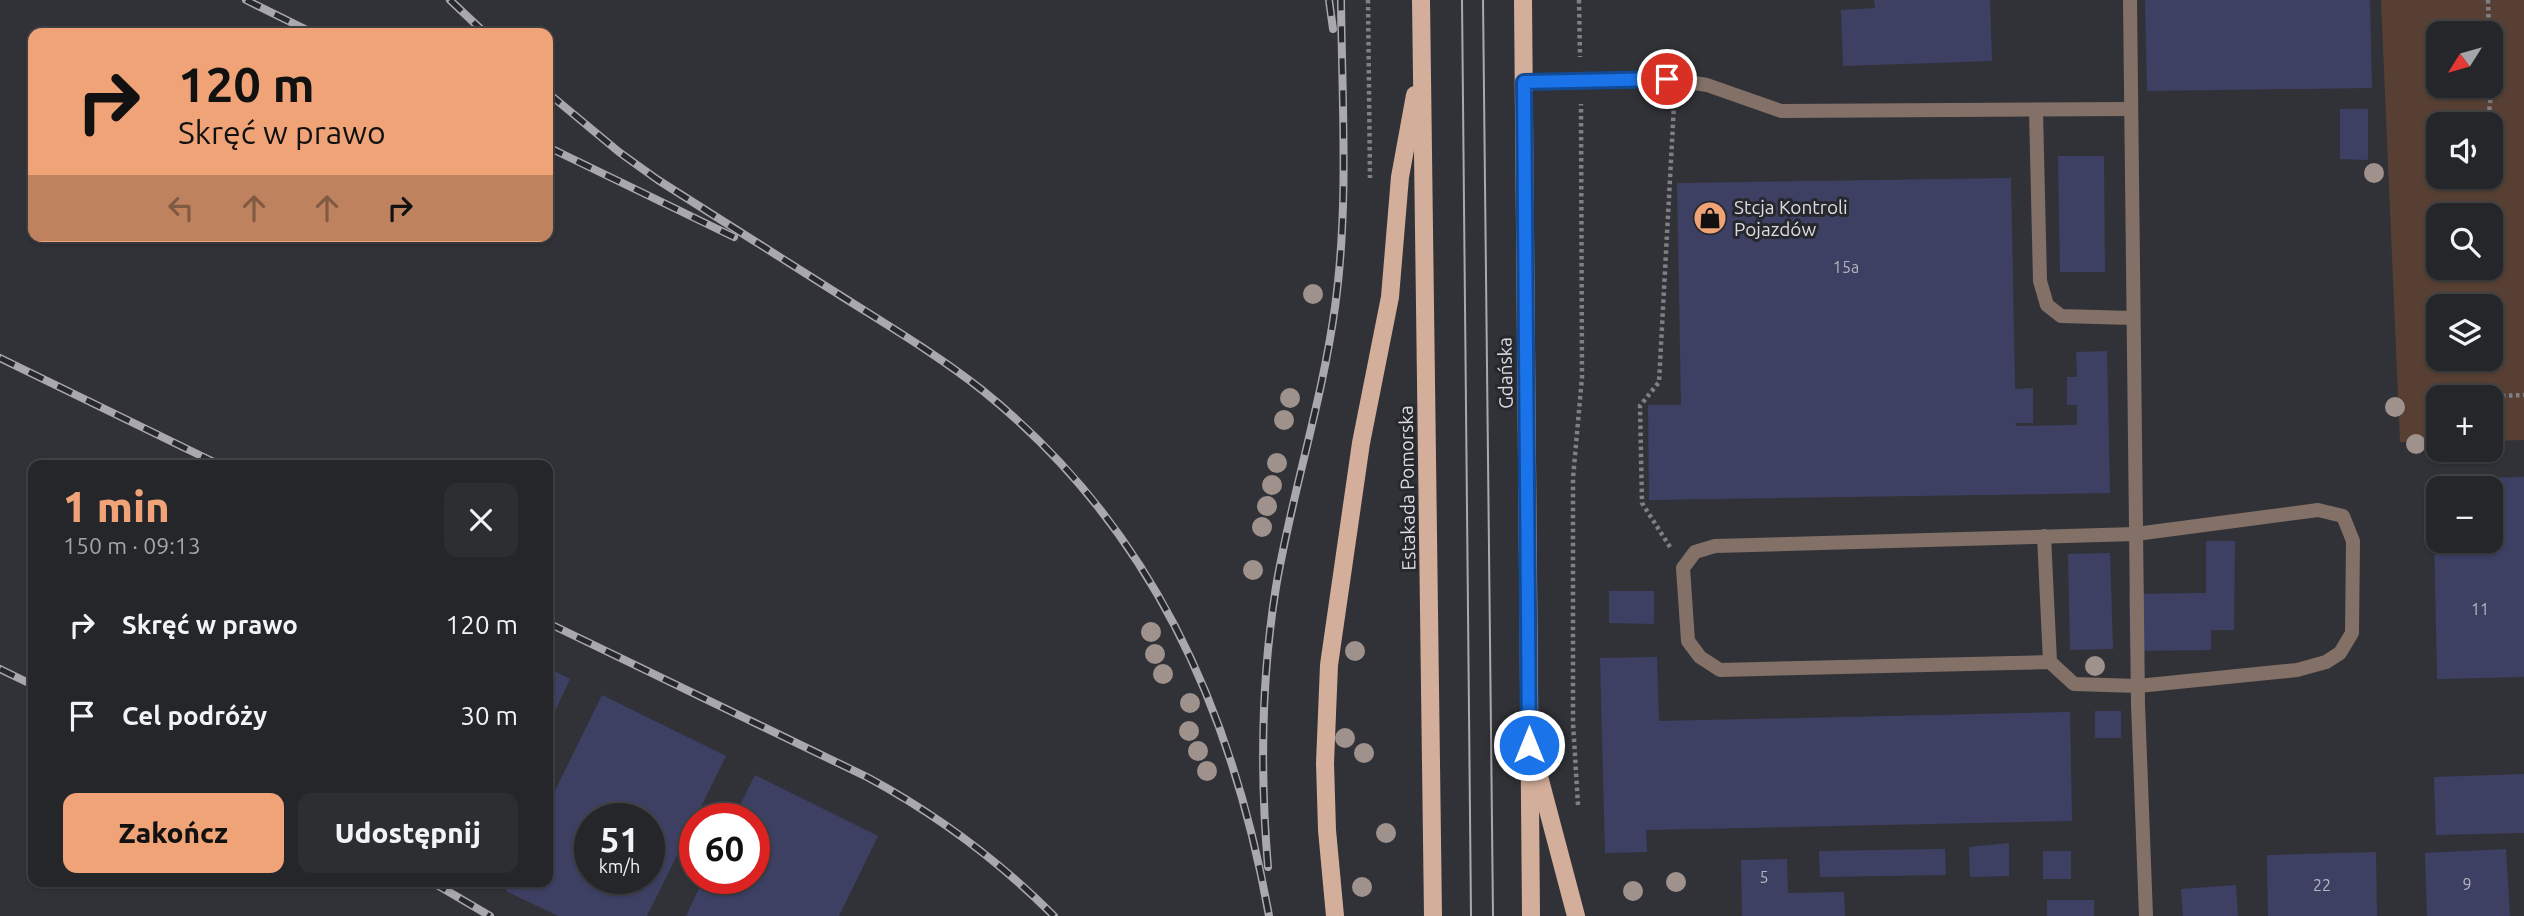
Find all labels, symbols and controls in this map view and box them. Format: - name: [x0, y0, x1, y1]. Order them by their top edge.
- north arrow: [2426, 21, 2502, 98]
- map controls: [2426, 21, 2503, 553]
- pin: [1637, 49, 1697, 109]
- icon: right: [63, 56, 154, 147]
- text: 120 m: [178, 56, 315, 111]
- icon: arrive: [1648, 60, 1686, 98]
- button: sound: [2426, 112, 2503, 189]
- text: Skręć w prawo: [178, 114, 386, 150]
- icon: left: [162, 189, 200, 227]
- icon: ahead: [235, 189, 273, 227]
- icon: ahead: [308, 189, 346, 227]
- icon: right: [381, 189, 419, 227]
- place label: Stcja Kontroli Pojazdów: [1734, 196, 1848, 240]
- shop icon: Stcja Kontroli Pojazdów: [1691, 199, 1729, 237]
- button: search: [2426, 203, 2503, 280]
- house number: 15a: [1833, 258, 1859, 276]
- button: layers: [2426, 294, 2503, 371]
- street label: Gdańska: [1493, 337, 1517, 409]
- button: +: [2426, 385, 2503, 462]
- street label: Estakada Pomorska: [1395, 405, 1419, 571]
- button: −: [2426, 476, 2503, 553]
- text: 1 min: [63, 483, 170, 530]
- button: close: [444, 483, 518, 557]
- text: 150 m · 09:13: [63, 533, 201, 558]
- house number: 11: [2471, 600, 2489, 618]
- icon: right: [63, 606, 101, 644]
- text: Skręć w prawo: [122, 610, 298, 639]
- text: 120 m: [446, 610, 518, 639]
- icon: arrive: [63, 697, 101, 735]
- text: Cel podróży: [122, 701, 267, 730]
- text: 30 m: [460, 701, 518, 730]
- position arrow: [1492, 708, 1566, 782]
- button: Zakończ: [63, 793, 284, 873]
- button: Udostępnij: [298, 793, 518, 873]
- speed limit sign: 60: [679, 803, 770, 894]
- text: 51: [600, 819, 639, 859]
- text: km/h: [599, 856, 640, 876]
- house number: 5: [1759, 868, 1769, 886]
- house number: 9: [2462, 875, 2472, 893]
- house number: 22: [2313, 876, 2331, 894]

